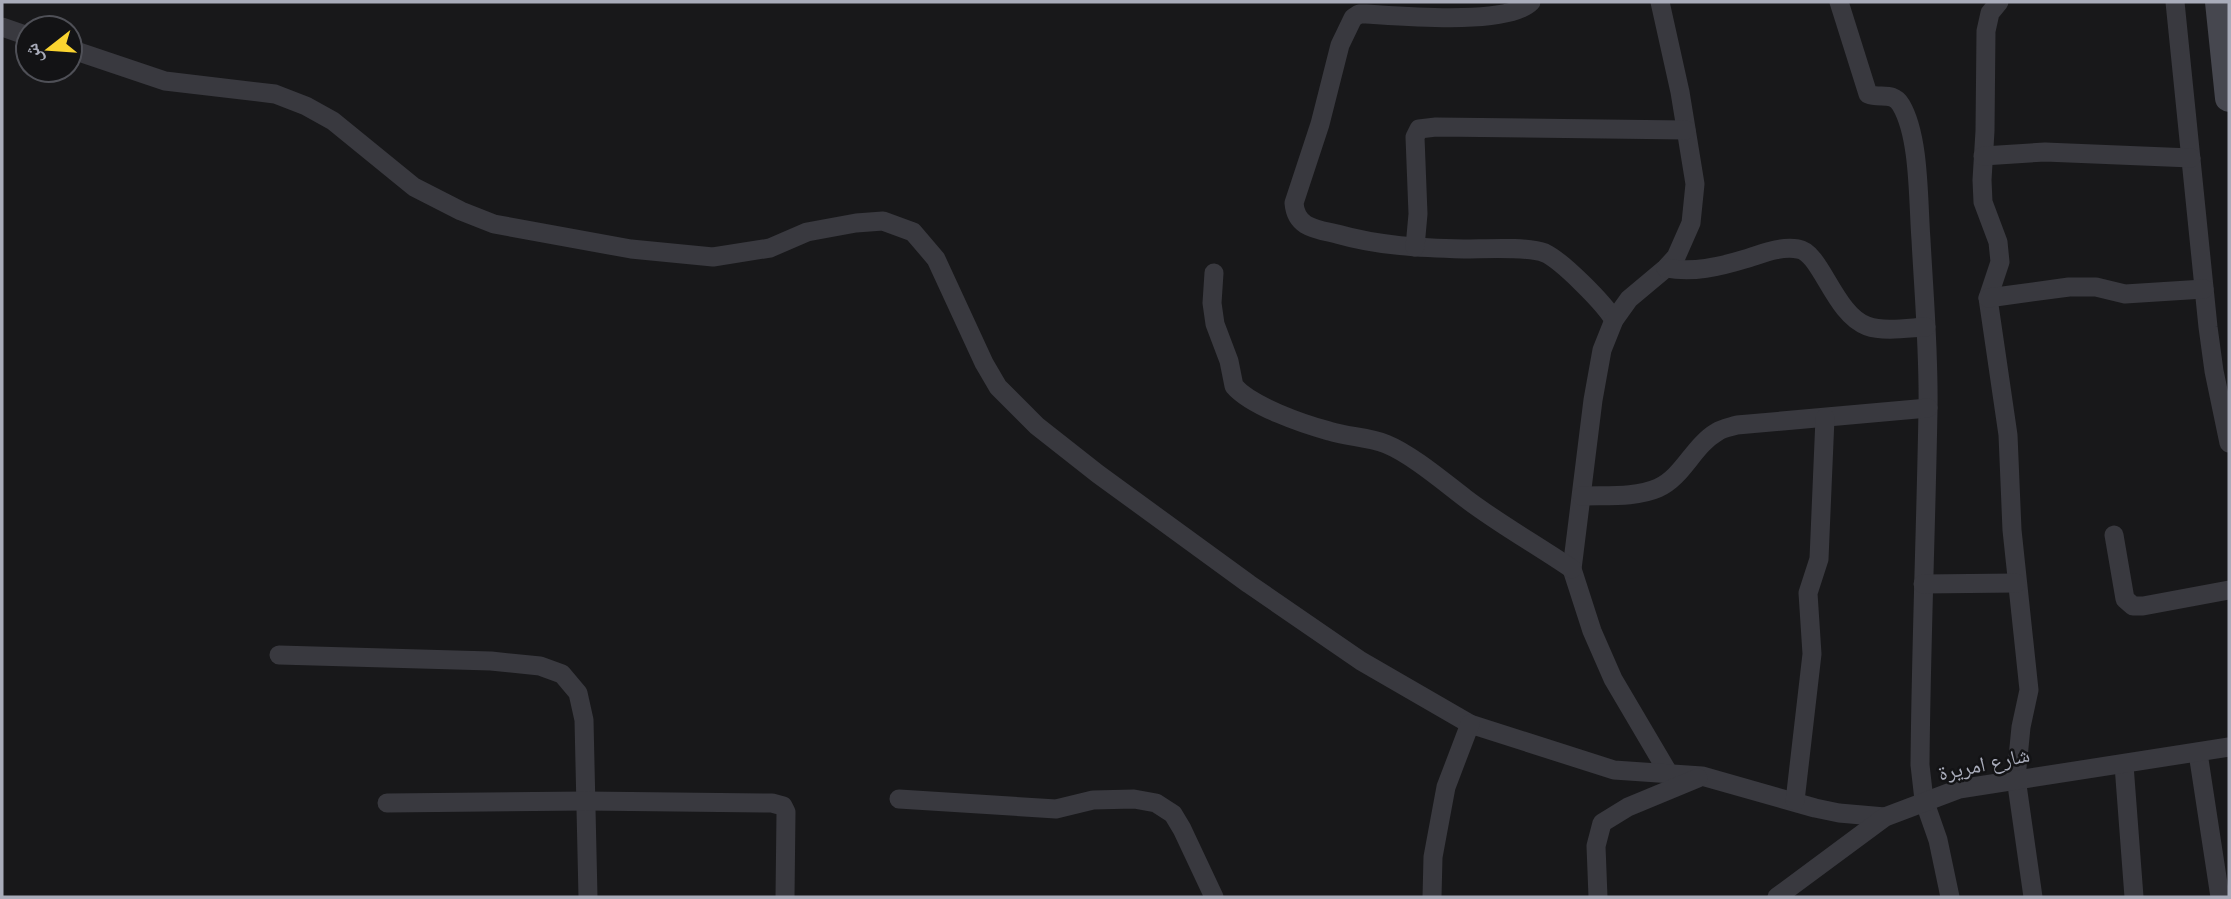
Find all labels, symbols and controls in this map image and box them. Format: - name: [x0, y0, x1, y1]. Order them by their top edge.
- north arrow: [14, 14, 84, 84]
- text: ش: [17, 41, 48, 67]
- street label: شارع امريرة: [1936, 740, 2032, 786]

